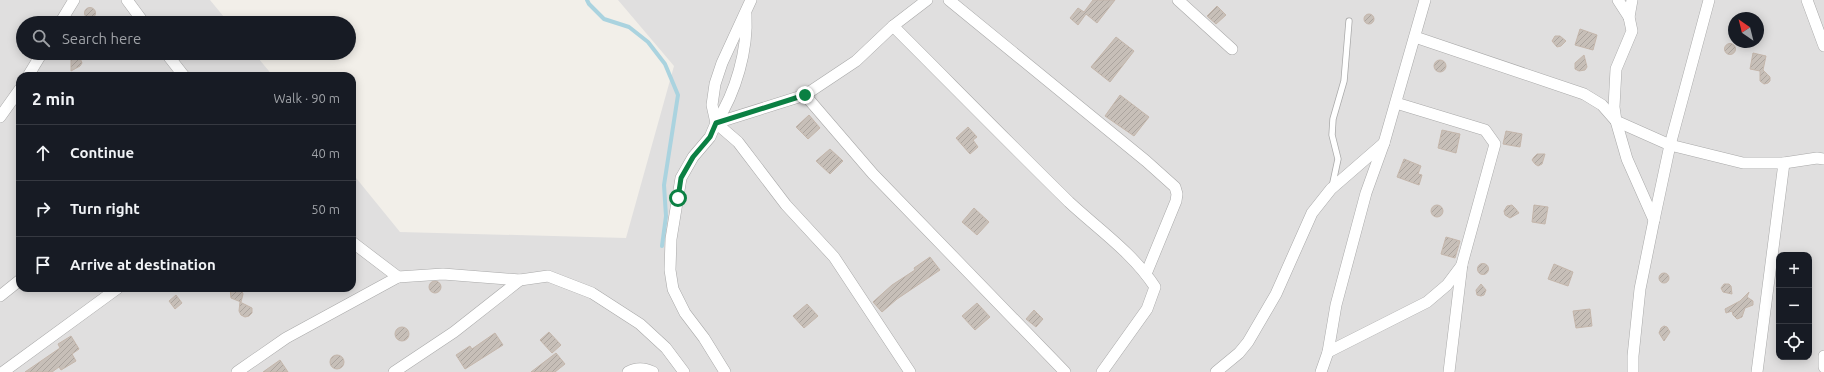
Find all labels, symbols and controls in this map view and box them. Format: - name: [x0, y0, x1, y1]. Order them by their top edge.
- north arrow: [1728, 12, 1764, 48]
- search box: [16, 16, 356, 60]
- icon: search: [30, 27, 52, 49]
- text: Search here: [62, 30, 141, 47]
- route end: [796, 86, 814, 104]
- text: 2 min: [32, 89, 75, 108]
- text: Walk · 90 m: [274, 91, 340, 105]
- icon: ahead: [32, 142, 54, 164]
- text: Continue: [70, 144, 134, 161]
- text: 40 m: [311, 146, 340, 160]
- route start: [669, 189, 687, 207]
- icon: right: [32, 198, 54, 220]
- text: Turn right: [70, 200, 140, 217]
- text: 50 m: [311, 202, 340, 216]
- map controls: [1776, 252, 1812, 360]
- button: +: [1776, 252, 1812, 288]
- icon: arrive: [32, 254, 54, 276]
- text: Arrive at destination: [70, 256, 216, 273]
- button: −: [1776, 288, 1812, 324]
- button: locate: [1776, 324, 1812, 360]

